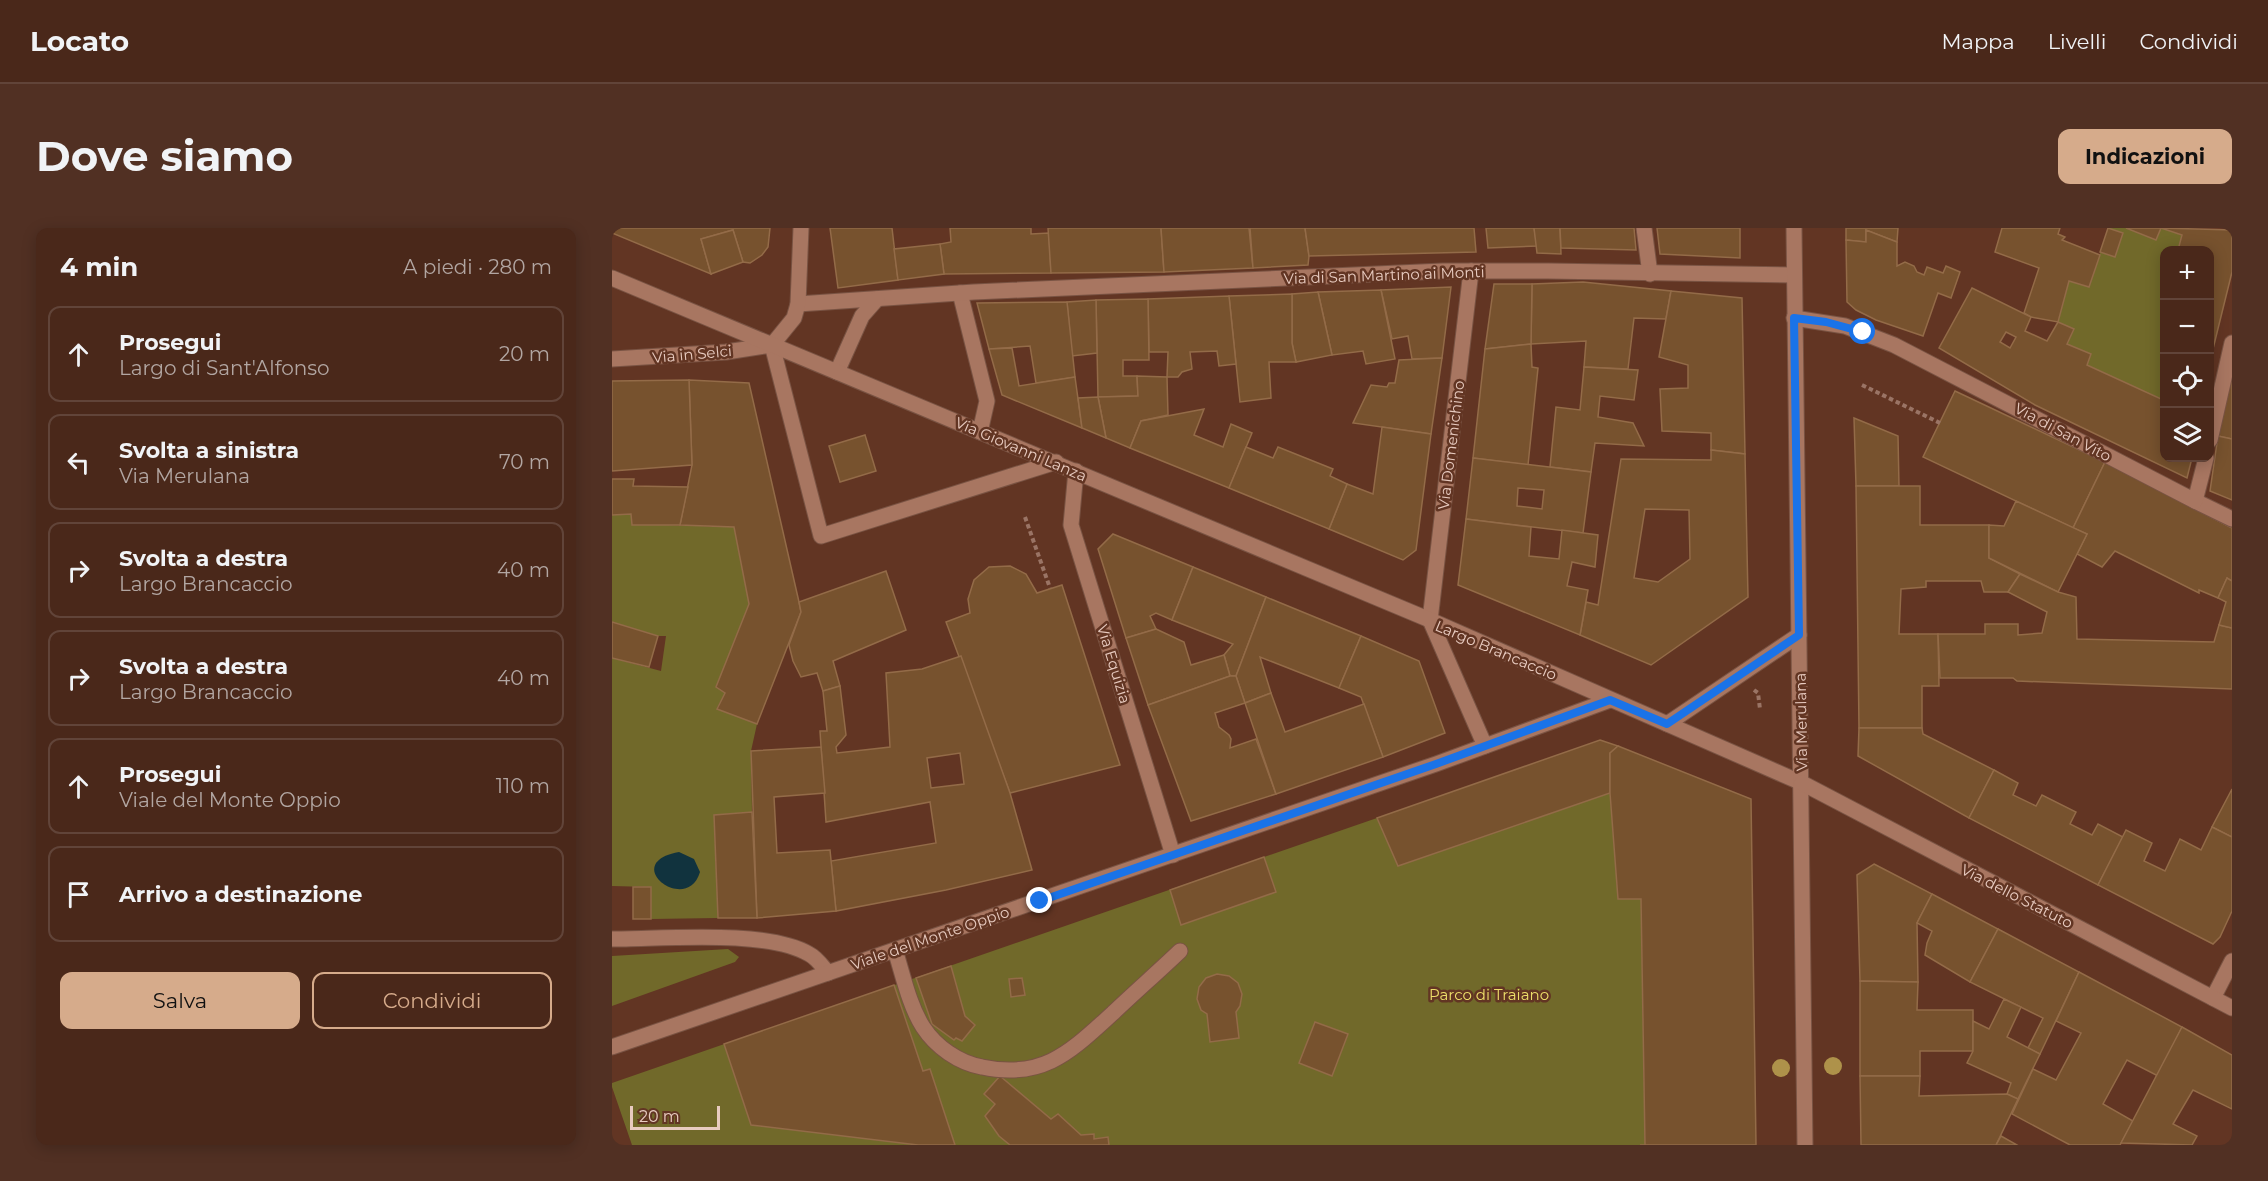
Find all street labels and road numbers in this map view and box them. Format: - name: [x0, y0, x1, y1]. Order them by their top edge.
- street label: Via di San Martino ai Monti: [1283, 262, 1485, 288]
- street label: Via in Selci: [651, 341, 733, 367]
- street label: Via Domenichino: [1434, 379, 1468, 511]
- street label: Via di San Vito: [2011, 399, 2115, 465]
- street label: Via Giovanni Lanza: [952, 413, 1090, 485]
- street label: Largo Brancaccio: [1432, 616, 1560, 684]
- street label: Via Equizia: [1093, 622, 1135, 706]
- street label: Via Merulana: [1791, 673, 1811, 771]
- street label: Via dello Statuto: [1958, 860, 2076, 932]
- street label: Viale del Monte Oppio: [848, 902, 1012, 974]

